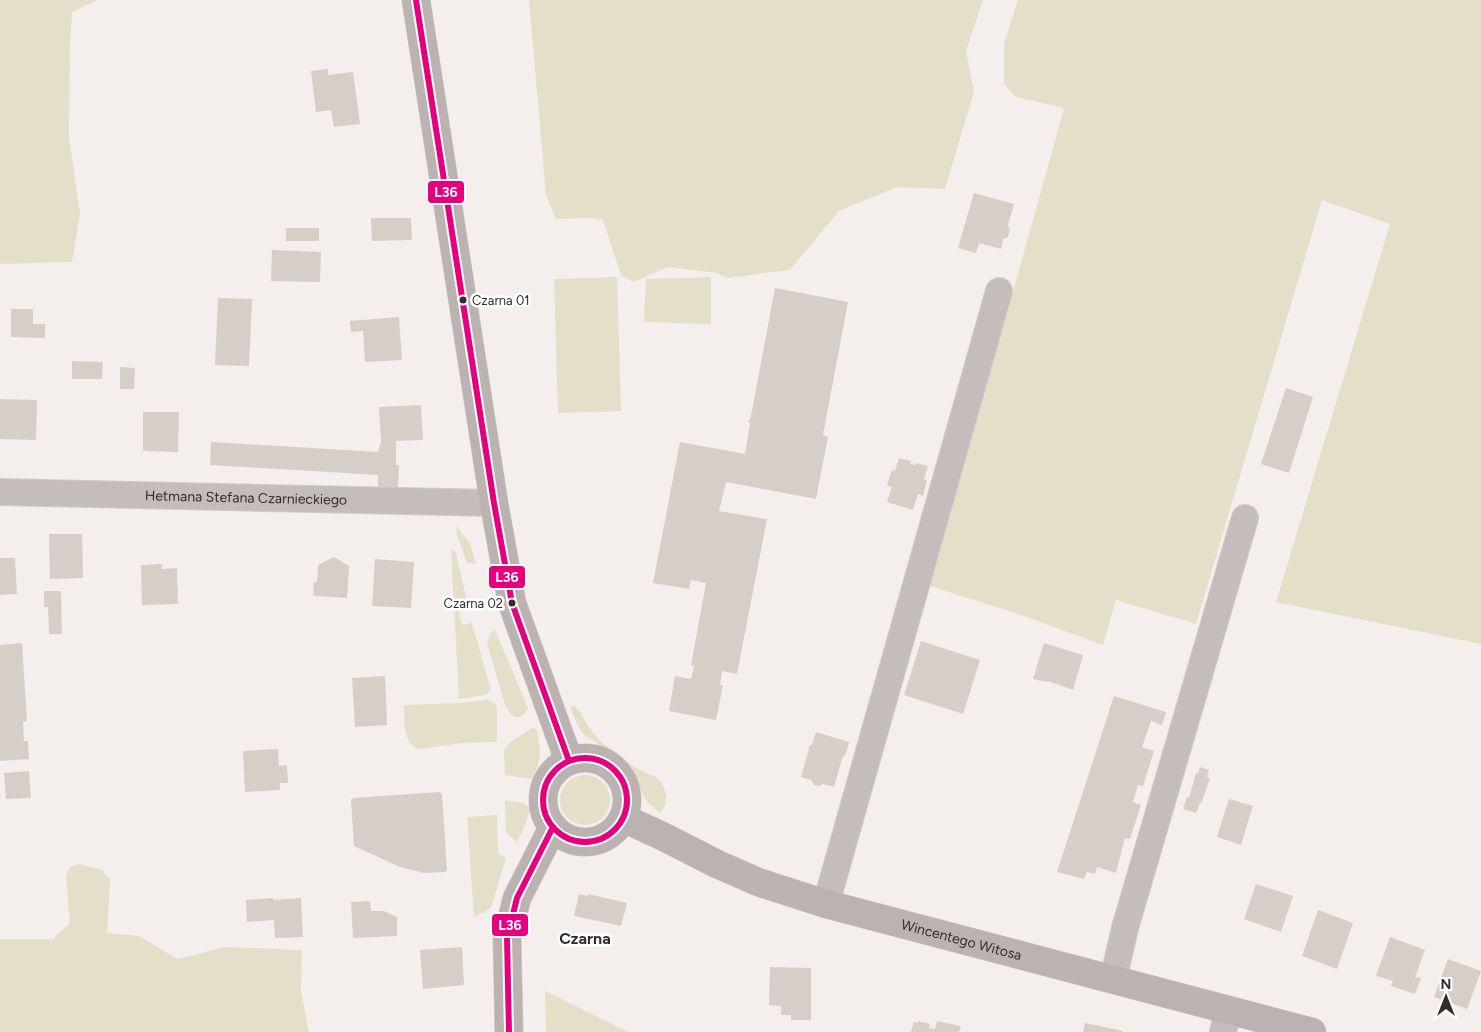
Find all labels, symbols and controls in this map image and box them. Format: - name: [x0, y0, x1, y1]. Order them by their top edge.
- line badge: L36: [427, 180, 465, 204]
- text: L36: [434, 184, 458, 201]
- place label: Czarna 01: [472, 293, 530, 308]
- marker: Czarna 01: [458, 295, 468, 305]
- street label: Hetmana Stefana Czarnieckiego: [145, 487, 347, 508]
- line badge: L36: [488, 565, 526, 589]
- text: L36: [495, 569, 519, 586]
- place label: Czarna 02: [444, 596, 503, 611]
- marker: Czarna 02: [507, 598, 517, 608]
- line badge: L36: [491, 913, 529, 937]
- street label: Wincentego Witosa: [899, 916, 1024, 964]
- text: L36: [498, 917, 522, 934]
- district label: Czarna: [559, 929, 611, 948]
- north arrow: [1421, 972, 1471, 1022]
- text: N: [1441, 976, 1451, 993]

